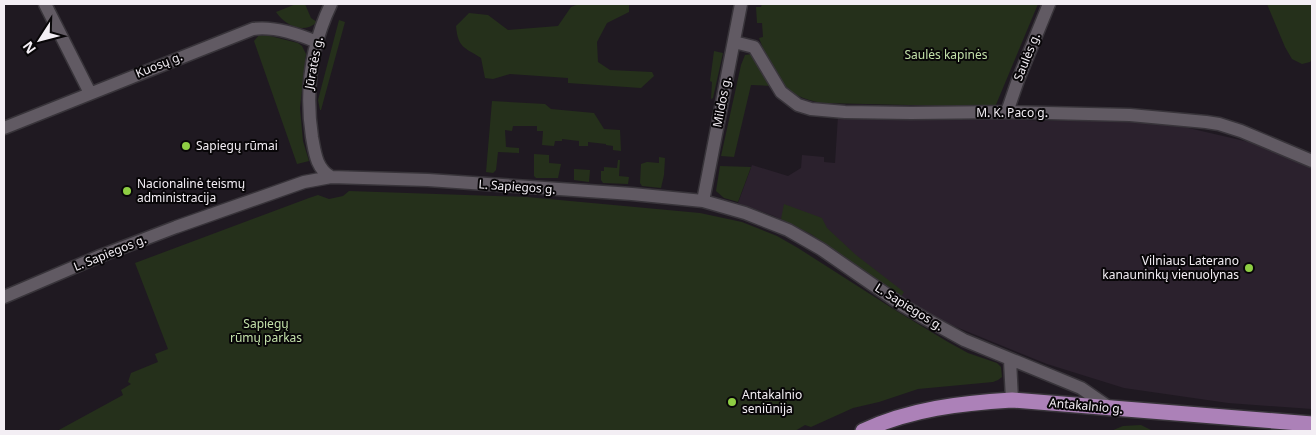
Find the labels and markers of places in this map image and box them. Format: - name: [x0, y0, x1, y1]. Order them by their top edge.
- place label: Sapiegų rūmai: [196, 137, 278, 154]
- marker: Sapiegų rūmai: [180, 140, 192, 152]
- place label: Nacionalinė teismų administracija: [137, 175, 245, 206]
- marker: Nacionalinė teismų administracija: [121, 185, 133, 197]
- place label: Vilniaus Laterano kanauninkų vienuolynas: [1102, 252, 1239, 283]
- marker: Vilniaus Laterano kanauninkų vienuolynas: [1243, 262, 1255, 274]
- place label: Antakalnio seniūnija: [742, 386, 802, 417]
- marker: Antakalnio seniūnija: [726, 396, 738, 408]

